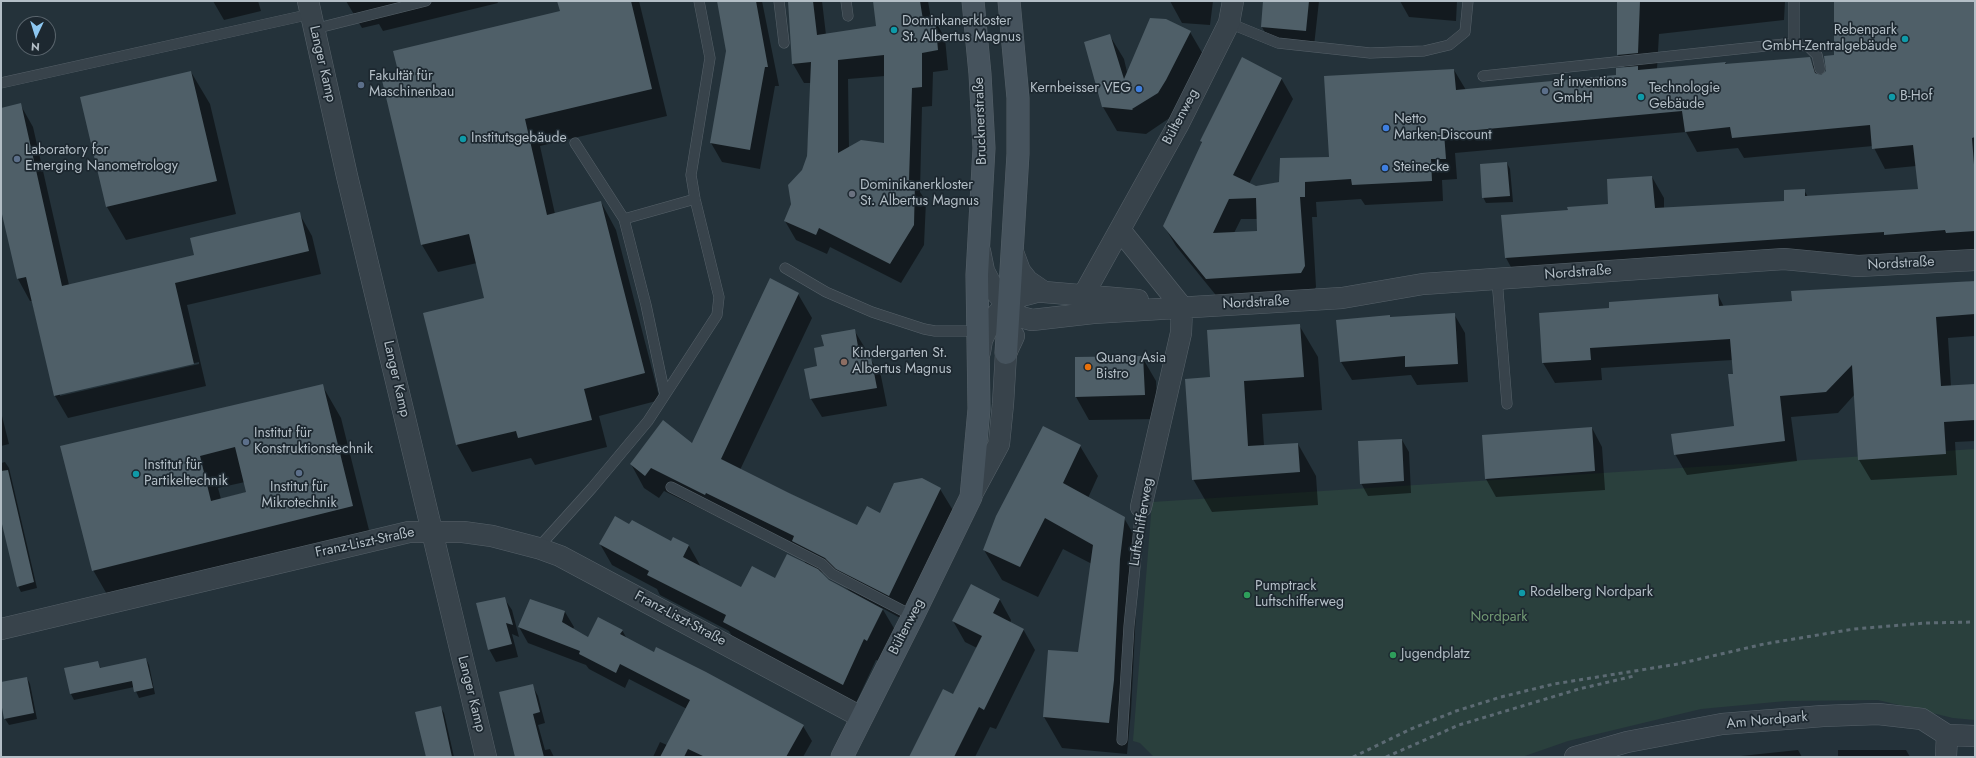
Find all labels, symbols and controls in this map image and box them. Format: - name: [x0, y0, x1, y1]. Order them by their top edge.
- place label: Dominkanerkloster St. Albertus Magnus: [902, 14, 1021, 46]
- north arrow: [16, 16, 56, 56]
- place label: Rebenpark GmbH-Zentralgebäude: [1762, 23, 1897, 56]
- street label: Langer Kamp: [305, 24, 339, 104]
- marker: Dominkanerkloster St. Albertus Magnus: [889, 25, 899, 35]
- marker: Rebenpark GmbH-Zentralgebäude: [1900, 34, 1910, 44]
- text: N: [30, 39, 40, 55]
- place label: Fakultät für Maschinenbau: [369, 69, 454, 102]
- place label: af inventions GmbH: [1553, 75, 1627, 108]
- street label: Brucknerstraße: [971, 77, 991, 165]
- marker: Fakultät für Maschinenbau: [356, 80, 366, 90]
- place label: Kernbeisser VEG: [1030, 81, 1131, 97]
- place label: Technologie Gebäude: [1649, 81, 1720, 114]
- marker: Kernbeisser VEG: [1134, 84, 1144, 94]
- street label: Bültenweg: [1159, 86, 1203, 148]
- marker: af inventions GmbH: [1540, 86, 1550, 96]
- place label: B-Hof: [1900, 89, 1932, 105]
- marker: Technologie Gebäude: [1636, 92, 1646, 102]
- marker: B-Hof: [1887, 92, 1897, 102]
- place label: Netto Marken-Discount: [1394, 112, 1492, 144]
- marker: Netto Marken-Discount: [1381, 123, 1391, 133]
- place label: Institutsgebäude: [471, 131, 567, 147]
- marker: Institutsgebäude: [458, 134, 468, 144]
- place label: Laboratory for Emerging Nanometrology: [25, 143, 178, 176]
- marker: Laboratory for Emerging Nanometrology: [12, 154, 22, 164]
- place label: Steinecke: [1393, 160, 1449, 176]
- marker: Steinecke: [1380, 163, 1390, 173]
- place label: Dominikanerkloster St. Albertus Magnus: [860, 178, 979, 210]
- marker: Dominikanerkloster St. Albertus Magnus: [847, 189, 857, 199]
- street label: Nordstraße: [1867, 254, 1935, 274]
- street label: Nordstraße: [1544, 262, 1612, 284]
- street label: Nordstraße: [1222, 293, 1290, 313]
- street label: Langer Kamp: [379, 339, 413, 419]
- place label: Kindergarten St. Albertus Magnus: [852, 346, 951, 378]
- place label: Quang Asia Bistro: [1096, 351, 1166, 384]
- marker: Kindergarten St. Albertus Magnus: [839, 357, 849, 367]
- marker: Quang Asia Bistro: [1083, 362, 1093, 372]
- place label: Institut für Konstruktionstechnik: [254, 426, 373, 458]
- marker: Institut für Konstruktionstechnik: [241, 437, 251, 447]
- place label: Institut für Partikeltechnik: [144, 458, 228, 490]
- marker: Institut für Mikrotechnik: [294, 468, 304, 478]
- marker: Institut für Partikeltechnik: [131, 469, 141, 479]
- street label: Luftschifferweg: [1127, 477, 1157, 567]
- place label: Institut für Mikrotechnik: [261, 480, 337, 512]
- street label: Franz-Liszt-Straße: [314, 524, 416, 562]
- place label: Pumptrack Luftschifferweg: [1255, 579, 1344, 612]
- place label: Rodelberg Nordpark: [1530, 585, 1653, 601]
- street label: Franz-Liszt-Straße: [631, 588, 729, 650]
- marker: Rodelberg Nordpark: [1517, 588, 1527, 598]
- marker: Pumptrack Luftschifferweg: [1242, 590, 1252, 600]
- street label: Bültenweg: [886, 596, 928, 658]
- park label: Nordpark: [1471, 610, 1527, 626]
- place label: Jugendplatz: [1401, 647, 1470, 663]
- marker: Jugendplatz: [1388, 650, 1398, 660]
- street label: Langer Kamp: [453, 654, 489, 734]
- street label: Am Nordpark: [1726, 709, 1808, 733]

